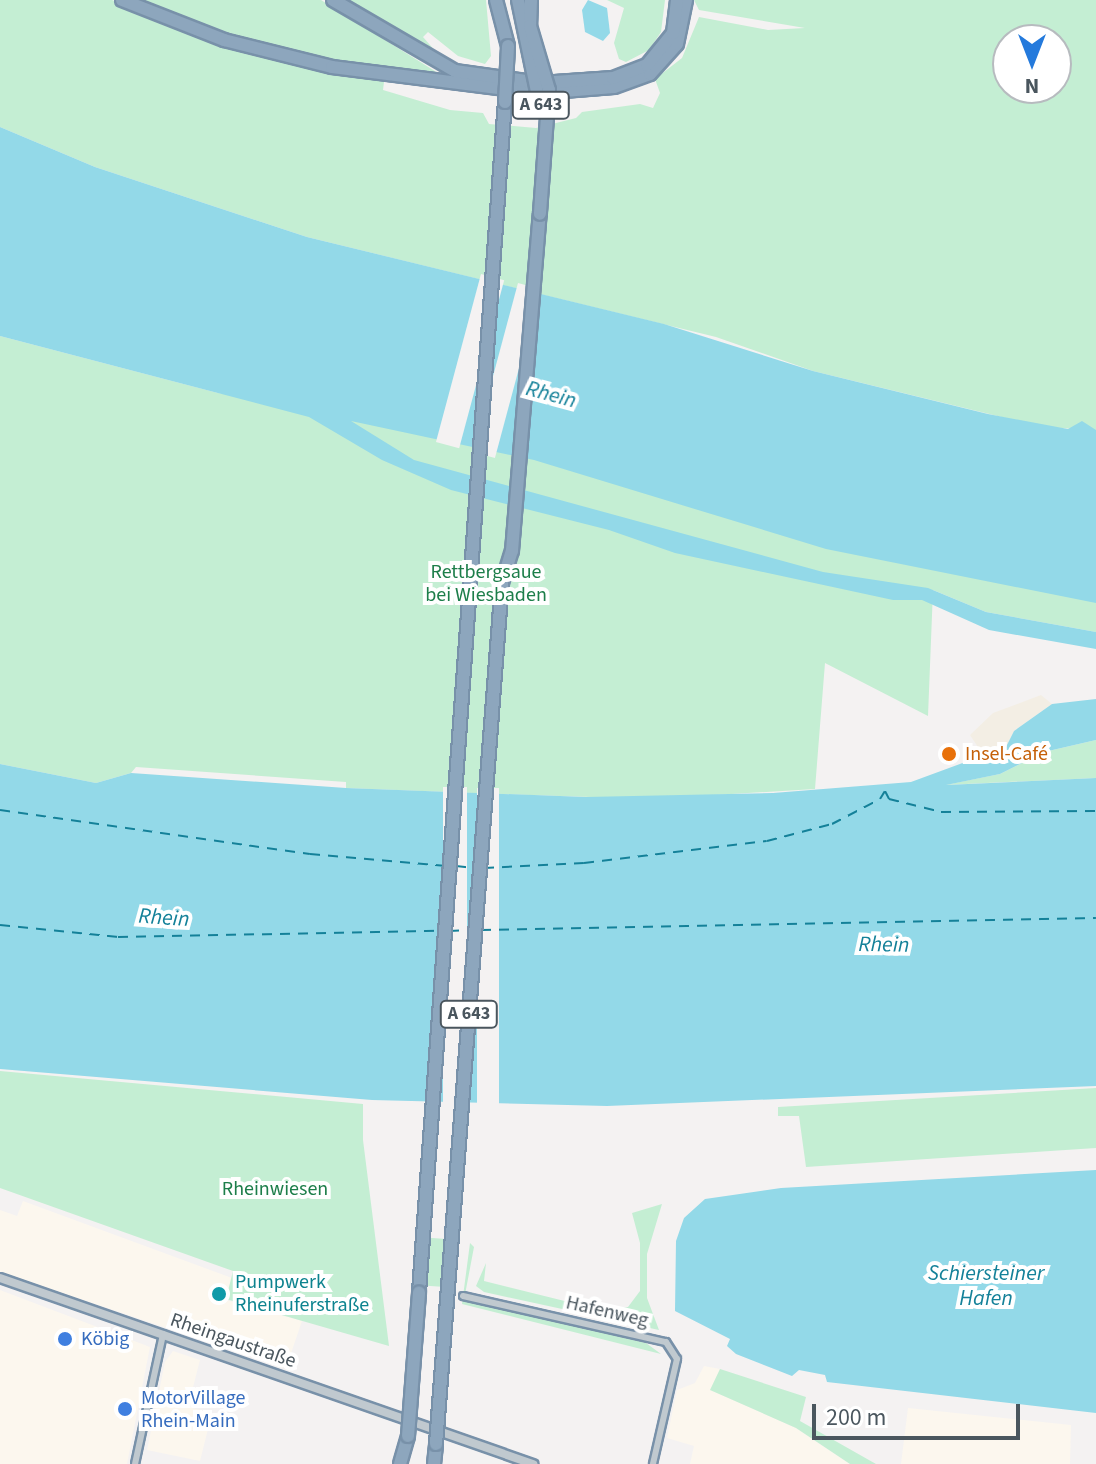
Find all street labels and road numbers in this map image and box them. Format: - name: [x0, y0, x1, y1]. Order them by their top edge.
- road number: A 643: [511, 91, 571, 119]
- road number: A 643: [439, 1000, 499, 1028]
- street label: Hafenweg: [564, 1291, 650, 1333]
- street label: Rheingaustraße: [167, 1308, 299, 1374]

